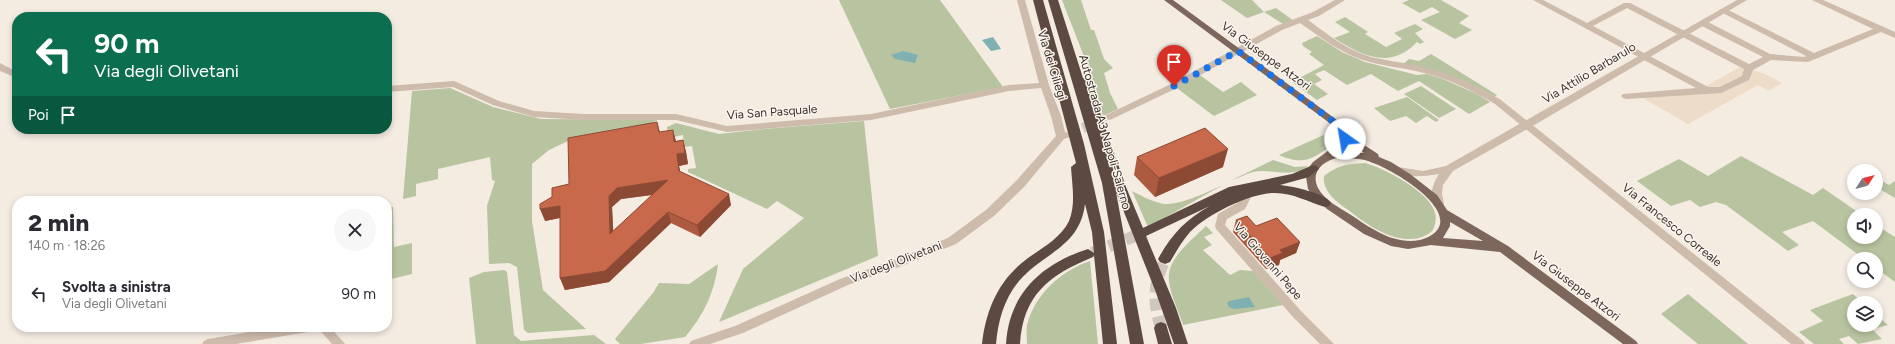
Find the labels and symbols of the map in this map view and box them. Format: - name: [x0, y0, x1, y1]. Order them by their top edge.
- street label: Via Giuseppe Atzori: [1219, 19, 1313, 93]
- street label: Via dei Ciliegi: [1035, 28, 1069, 102]
- street label: Via Attilio Barbarulo: [1540, 40, 1638, 106]
- pin: [1157, 45, 1191, 86]
- street label: Autostrada A3 Napoli-Salerno: [1076, 53, 1134, 211]
- street label: Via San Pasquale: [726, 102, 818, 122]
- position arrow: [1324, 118, 1366, 160]
- north arrow: [1847, 164, 1883, 200]
- street label: Via Francesco Correale: [1619, 181, 1725, 270]
- street label: Via Giovanni Pepe: [1231, 220, 1305, 303]
- street label: Via degli Olivetani: [848, 238, 944, 286]
- street label: Via Giuseppe Atzori: [1529, 248, 1623, 324]

